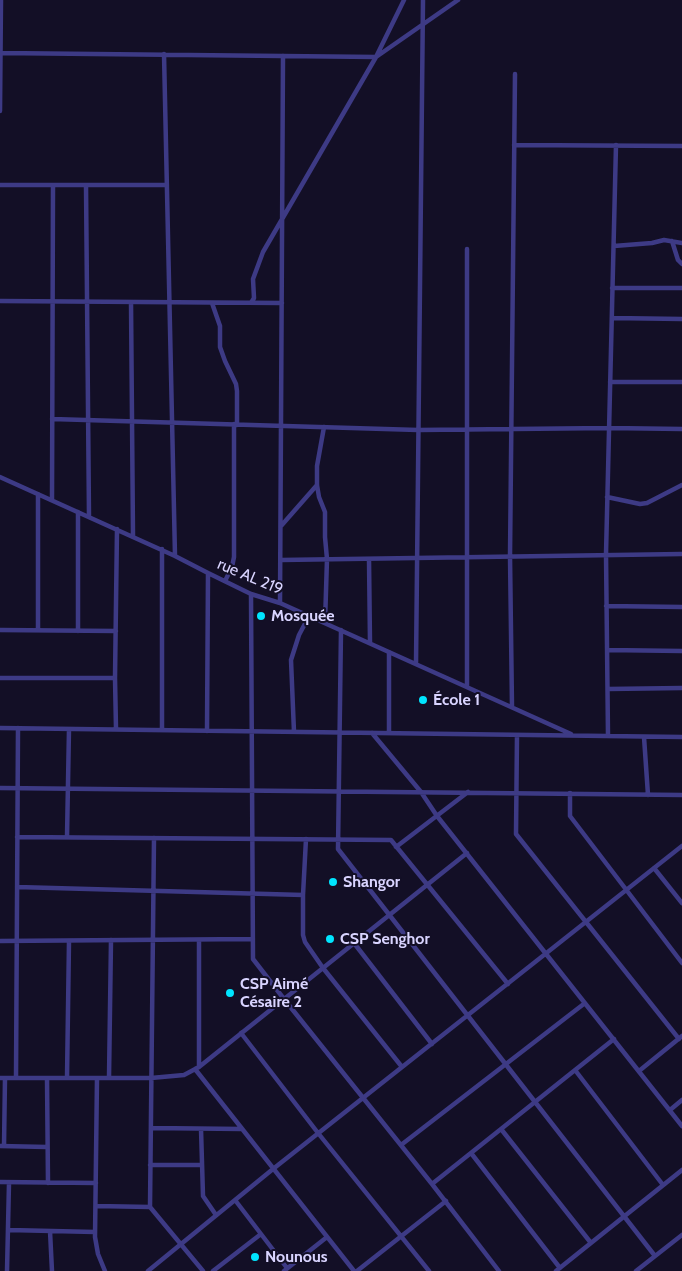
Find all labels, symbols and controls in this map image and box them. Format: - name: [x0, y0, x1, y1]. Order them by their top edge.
- street label: rue AL 219: [214, 555, 286, 599]
- place label: Mosquée: [271, 606, 334, 626]
- marker: Mosquée: [255, 610, 267, 622]
- place label: École 1: [433, 690, 480, 710]
- marker: École 1: [417, 694, 429, 706]
- place label: Shangor: [343, 872, 400, 892]
- marker: Shangor: [327, 876, 339, 888]
- place label: CSP Senghor: [340, 929, 430, 949]
- marker: CSP Senghor: [324, 933, 336, 945]
- place label: CSP Aimé Césaire 2: [240, 974, 308, 1012]
- marker: CSP Aimé Césaire 2: [224, 987, 236, 999]
- place label: Nounous: [265, 1247, 328, 1267]
- marker: Nounous: [249, 1251, 261, 1263]

